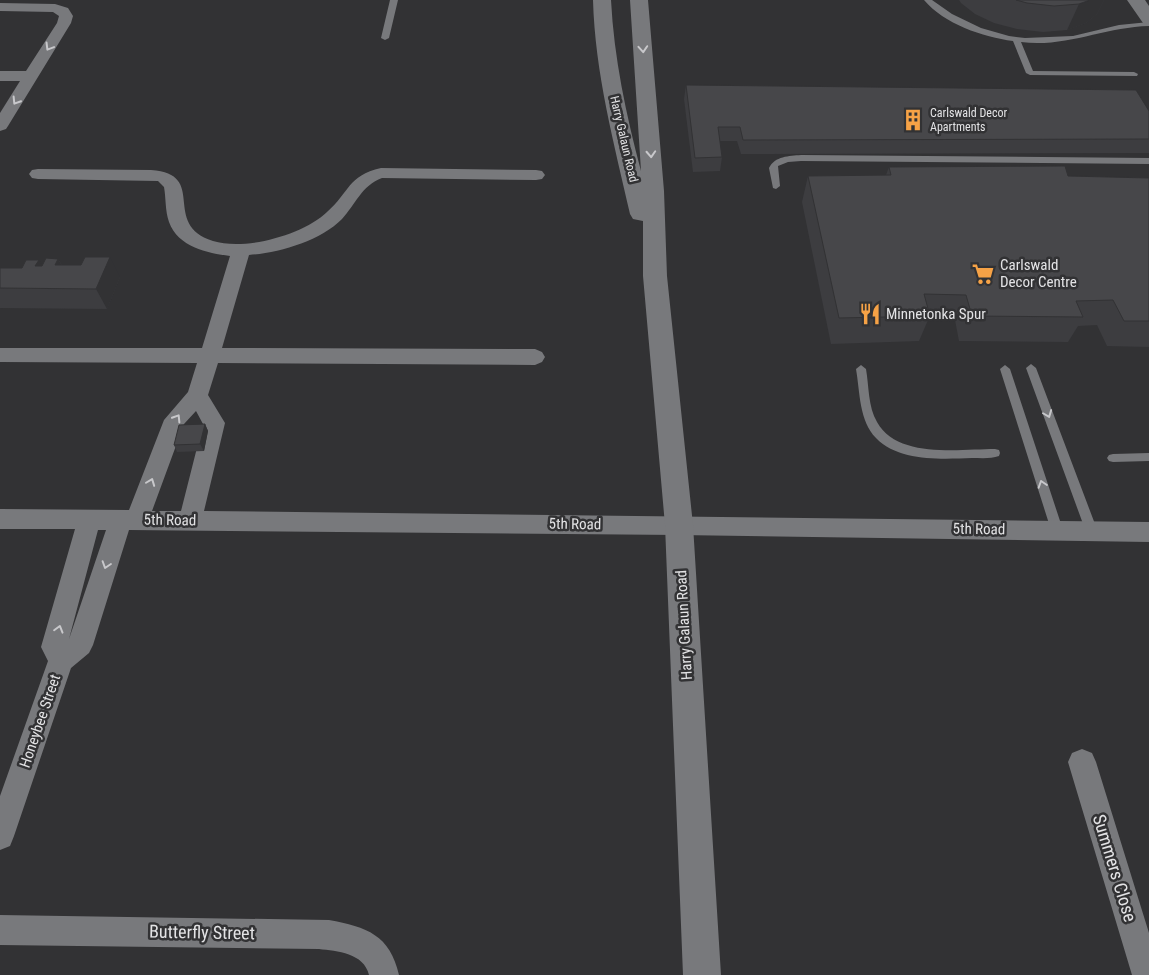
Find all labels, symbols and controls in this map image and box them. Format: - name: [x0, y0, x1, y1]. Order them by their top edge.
- one-way arrow: [46, 41, 56, 50]
- one-way arrow: [638, 45, 649, 53]
- street label: Harry Galaun Road: [607, 94, 641, 184]
- one-way arrow: [12, 96, 22, 105]
- place label: Carlswald Decor Apartments: [930, 106, 1007, 134]
- building icon: Carlswald Decor Apartments: [900, 107, 926, 133]
- one-way arrow: [645, 150, 656, 158]
- place label: Carlswald Decor Centre: [1000, 256, 1077, 291]
- supermarket icon: Carlswald Decor Centre: [970, 261, 996, 287]
- restaurant icon: Minnetonka Spur: [857, 301, 883, 327]
- place label: Minnetonka Spur: [886, 305, 986, 323]
- one-way arrow: [1041, 409, 1052, 418]
- one-way arrow: [171, 415, 181, 424]
- one-way arrow: [145, 479, 155, 487]
- one-way arrow: [1038, 480, 1048, 489]
- street label: 5th Road: [144, 511, 196, 529]
- street label: 5th Road: [549, 515, 601, 533]
- street label: 5th Road: [953, 520, 1005, 538]
- one-way arrow: [102, 561, 112, 569]
- street label: Harry Galaun Road: [672, 570, 696, 680]
- one-way arrow: [54, 625, 64, 634]
- street label: Honeybee Street: [16, 672, 64, 770]
- street label: Summers Close: [1089, 812, 1141, 924]
- street label: Butterfly Street: [149, 921, 255, 943]

